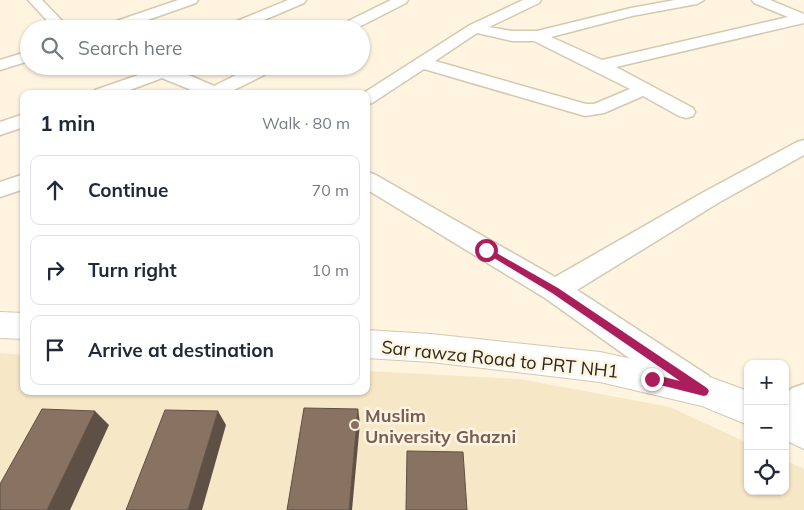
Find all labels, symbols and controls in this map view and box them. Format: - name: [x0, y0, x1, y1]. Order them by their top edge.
- search box: [20, 20, 370, 75]
- icon: search: [38, 34, 66, 62]
- text: Search here: [78, 36, 182, 60]
- text: 1 min: [40, 110, 95, 136]
- text: Walk · 80 m: [262, 113, 350, 133]
- icon: ahead: [41, 176, 69, 204]
- text: Continue: [88, 178, 168, 202]
- text: 70 m: [312, 180, 349, 200]
- route start: [475, 239, 498, 262]
- icon: right: [41, 256, 69, 284]
- text: Turn right: [88, 258, 177, 282]
- text: 10 m: [312, 260, 349, 280]
- street label: Sar rawza Road to PRT NH1: [380, 335, 620, 383]
- icon: arrive: [41, 336, 69, 364]
- text: Arrive at destination: [88, 338, 274, 362]
- map controls: [744, 360, 789, 495]
- button: +: [744, 360, 789, 405]
- route end: [641, 368, 664, 391]
- place label: Muslim University Ghazni: [365, 404, 516, 448]
- button: −: [744, 405, 789, 450]
- marker: Muslim University Ghazni: [349, 419, 361, 431]
- button: locate: [744, 450, 789, 495]

